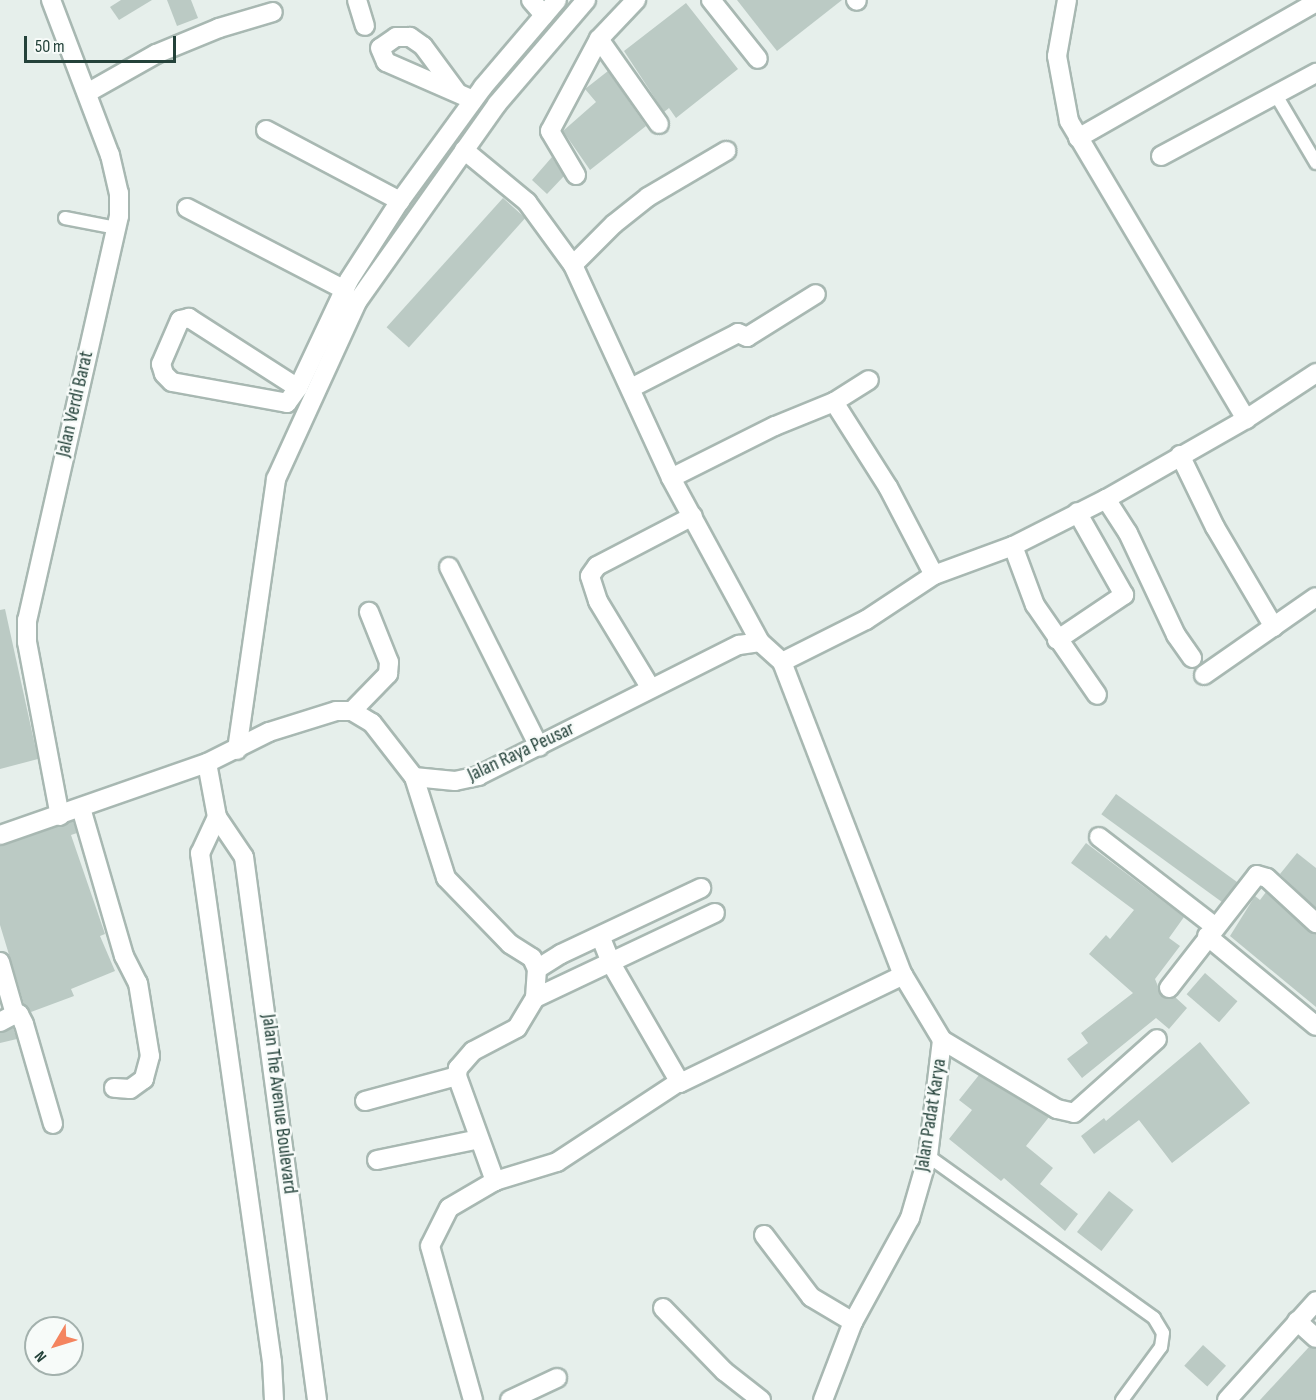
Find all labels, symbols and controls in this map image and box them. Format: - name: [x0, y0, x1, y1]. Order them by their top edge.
- scale bar: [27, 24, 178, 62]
- text: 50 m: [35, 36, 65, 57]
- street label: Jalan Verdi Barat: [51, 349, 99, 459]
- street label: Jalan Raya Peusar: [464, 717, 578, 787]
- street label: Jalan The Avenue Boulevard: [256, 1013, 302, 1195]
- street label: Jalan Padat Karya: [910, 1057, 952, 1173]
- north arrow: [24, 1316, 84, 1376]
- text: N: [31, 1347, 51, 1365]

